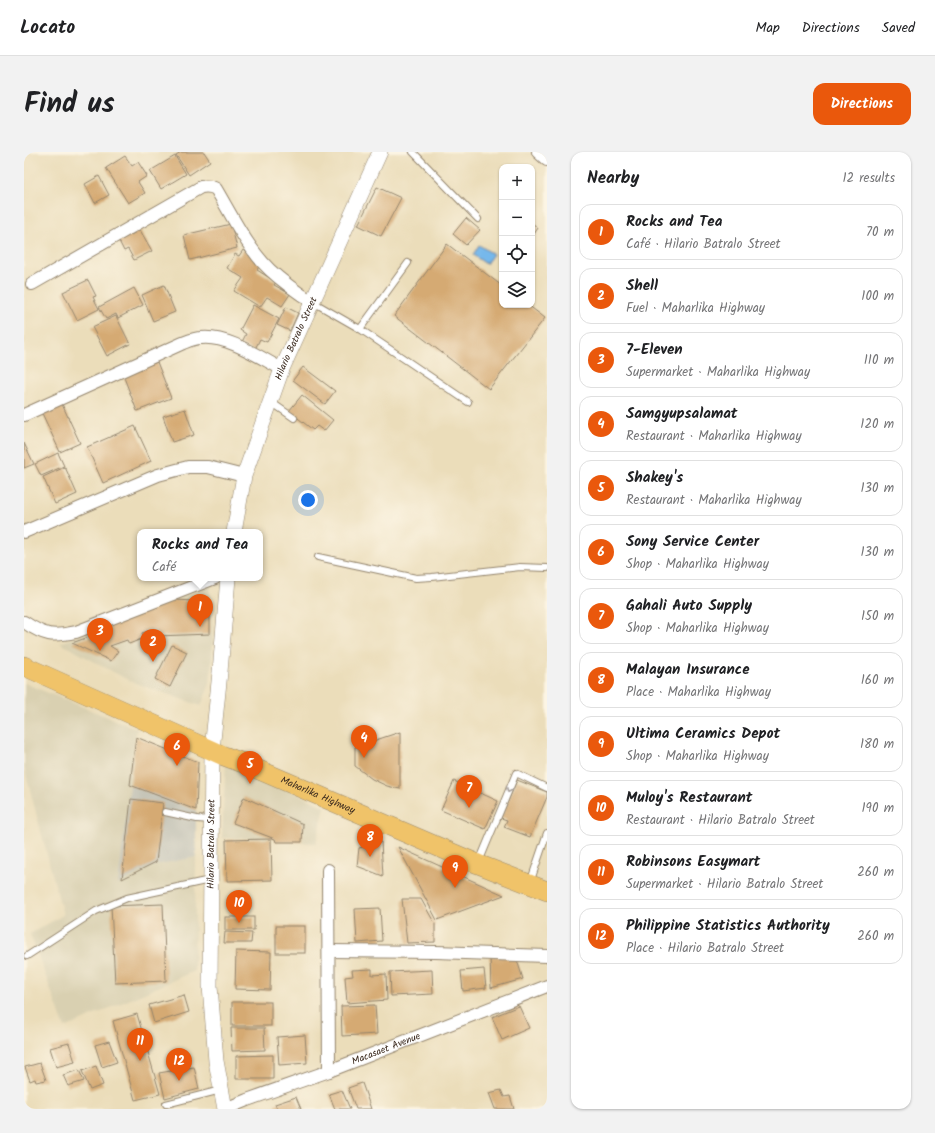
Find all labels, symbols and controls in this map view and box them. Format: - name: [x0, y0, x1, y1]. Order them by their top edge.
- text: Locato: [20, 13, 75, 43]
- text: Map: [755, 17, 780, 39]
- text: Directions: [802, 17, 860, 39]
- text: Saved: [882, 17, 915, 39]
- text: Find us: [24, 82, 115, 127]
- button: Directions: [813, 83, 911, 125]
- map controls: [499, 164, 535, 308]
- button: +: [499, 164, 535, 200]
- text: Nearby: [587, 165, 639, 192]
- text: 12 results: [842, 168, 895, 189]
- button: −: [499, 200, 535, 236]
- text: Rocks and Tea: [626, 210, 722, 234]
- text: 1: [599, 222, 603, 243]
- text: 70 m: [866, 222, 894, 243]
- text: Café · Hilario Batralo Street: [626, 234, 781, 255]
- button: locate: [499, 236, 535, 272]
- button: layers: [499, 272, 535, 308]
- text: Shell: [626, 274, 658, 298]
- text: 2: [597, 286, 605, 307]
- text: 100 m: [861, 286, 894, 307]
- street label: Hilario Batralo Street: [271, 294, 322, 382]
- text: Fuel · Maharlika Highway: [626, 298, 765, 319]
- text: 7-Eleven: [626, 338, 683, 362]
- text: 3: [597, 350, 605, 371]
- text: 110 m: [864, 350, 894, 371]
- text: Supermarket · Maharlika Highway: [626, 362, 810, 383]
- text: Samgyupsalamat: [626, 402, 738, 426]
- text: 4: [597, 414, 605, 435]
- text: 120 m: [860, 414, 894, 435]
- text: Restaurant · Maharlika Highway: [626, 426, 802, 447]
- text: Shakey's: [626, 466, 683, 490]
- text: 5: [598, 478, 604, 499]
- text: 130 m: [860, 478, 894, 499]
- your location: [298, 490, 318, 510]
- text: Restaurant · Maharlika Highway: [626, 490, 802, 511]
- popup: [137, 529, 263, 581]
- text: Sony Service Center: [626, 530, 759, 554]
- text: Rocks and Tea: [152, 533, 248, 557]
- text: 6: [597, 542, 605, 563]
- text: 130 m: [860, 542, 894, 563]
- text: Shop · Maharlika Highway: [626, 554, 769, 575]
- text: Café: [152, 557, 176, 578]
- pin: 1: [187, 594, 213, 627]
- text: Gahali Auto Supply: [626, 594, 752, 618]
- text: 7: [598, 606, 604, 627]
- text: 150 m: [861, 606, 894, 627]
- pin: 3: [87, 618, 113, 651]
- text: Shop · Maharlika Highway: [626, 618, 769, 639]
- pin: 2: [140, 629, 166, 662]
- text: Malayan Insurance: [626, 658, 749, 682]
- text: 8: [597, 670, 605, 691]
- text: 160 m: [861, 670, 894, 691]
- text: Place · Maharlika Highway: [626, 682, 771, 703]
- text: Ultima Ceramics Depot: [626, 722, 780, 746]
- pin: 4: [351, 725, 377, 758]
- pin: 6: [164, 733, 190, 766]
- text: 9: [598, 734, 604, 755]
- text: 180 m: [860, 734, 894, 755]
- text: Shop · Maharlika Highway: [626, 746, 769, 767]
- pin: 5: [237, 751, 263, 784]
- street label: Maharlika Highway: [278, 772, 358, 818]
- pin: 7: [456, 775, 482, 808]
- one-way arrow: [506, 786, 514, 794]
- text: Muloy's Restaurant: [626, 786, 753, 810]
- text: 10: [596, 798, 606, 819]
- text: 190 m: [862, 798, 894, 819]
- street label: Hilario Batralo Street: [203, 799, 220, 889]
- text: Restaurant · Hilario Batralo Street: [626, 810, 815, 831]
- pin: 8: [357, 824, 383, 857]
- text: Robinsons Easymart: [626, 850, 760, 874]
- pin: 9: [442, 855, 468, 888]
- text: 11: [597, 862, 605, 883]
- text: 260 m: [857, 862, 894, 883]
- text: Supermarket · Hilario Batralo Street: [626, 874, 823, 895]
- pin: 10: [226, 890, 252, 923]
- text: Philippine Statistics Authority: [626, 914, 830, 938]
- text: 12: [595, 926, 607, 947]
- text: 260 m: [857, 926, 894, 947]
- text: Place · Hilario Batralo Street: [626, 938, 784, 959]
- pin: 11: [127, 1028, 153, 1061]
- street label: Macasaet Avenue: [349, 1028, 423, 1069]
- pin: 12: [166, 1048, 192, 1081]

